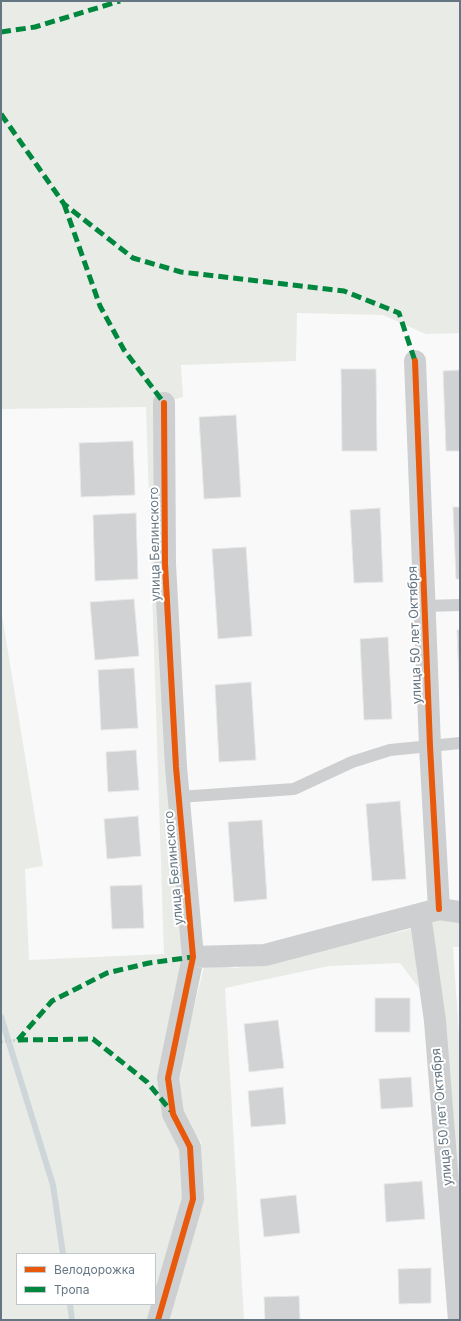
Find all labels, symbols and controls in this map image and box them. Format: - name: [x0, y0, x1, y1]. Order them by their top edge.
- street label: улица Белинского: [146, 487, 164, 601]
- street label: улица 50 лет Октября: [405, 566, 425, 704]
- street label: улица Белинского: [161, 810, 187, 926]
- street label: улица 50 лет Октября: [428, 1047, 456, 1187]
- legend: [16, 1253, 156, 1305]
- text: Велодорожка: [54, 1262, 135, 1277]
- text: Тропа: [54, 1282, 89, 1297]

